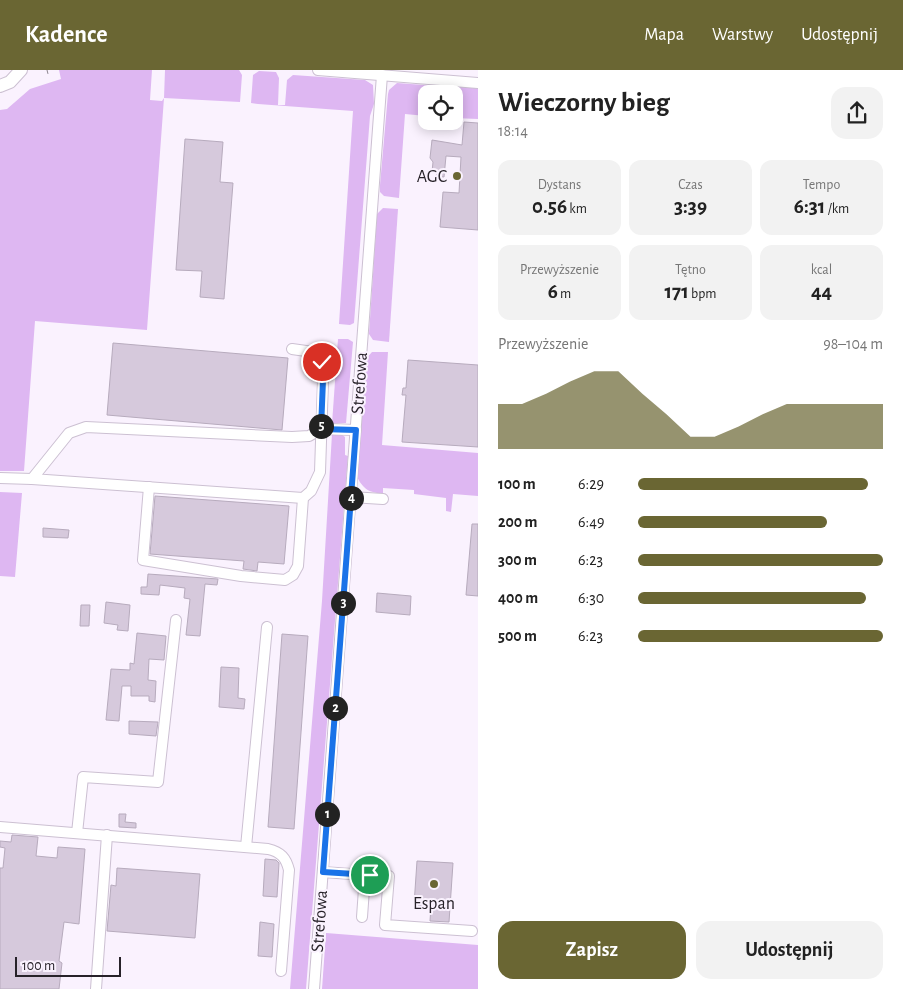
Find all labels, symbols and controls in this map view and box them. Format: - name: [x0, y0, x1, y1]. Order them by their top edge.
- text: Kadence: [25, 23, 108, 47]
- text: Mapa: [644, 26, 684, 44]
- text: Warstwy: [712, 26, 773, 44]
- text: Udostępnij: [801, 26, 878, 44]
- map controls: [418, 85, 463, 130]
- button: locate: [418, 85, 463, 130]
- button: share: [831, 87, 883, 139]
- text: Wieczorny bieg: [498, 89, 670, 117]
- text: 18:14: [498, 123, 528, 139]
- place label: AGC: [417, 168, 447, 186]
- marker: AGC: [451, 170, 463, 182]
- text: Dystans: [538, 178, 581, 192]
- text: Czas: [678, 178, 703, 192]
- text: Tempo: [803, 178, 840, 192]
- text: 0.56: [532, 196, 567, 217]
- text: 3:39: [674, 196, 707, 217]
- text: 6:31: [794, 196, 825, 217]
- text: km: [567, 202, 587, 216]
- text: /km: [825, 202, 849, 216]
- text: Przewyższenie: [520, 263, 599, 277]
- text: Tętno: [675, 263, 706, 277]
- text: kcal: [811, 263, 832, 277]
- text: 6: [548, 281, 558, 302]
- text: 171: [665, 281, 689, 302]
- text: 44: [811, 281, 832, 302]
- text: m: [558, 287, 571, 301]
- text: bpm: [689, 287, 716, 301]
- text: Przewyższenie: [498, 336, 588, 352]
- text: 98–104 m: [823, 336, 883, 352]
- pin: [301, 341, 343, 383]
- icon: check: [308, 348, 336, 376]
- street label: Strefowa: [349, 351, 371, 415]
- pin: 5: [308, 414, 334, 438]
- text: 5: [318, 419, 325, 433]
- text: 100 m: [498, 476, 536, 492]
- text: 6:29: [578, 476, 604, 492]
- pin: 4: [338, 486, 364, 510]
- text: 4: [348, 491, 355, 505]
- text: 200 m: [498, 514, 538, 530]
- text: 6:49: [578, 514, 604, 530]
- text: 300 m: [498, 552, 537, 568]
- text: 6:23: [578, 552, 603, 568]
- pin: 3: [330, 590, 356, 616]
- text: 400 m: [498, 590, 538, 606]
- text: 6:30: [578, 590, 604, 606]
- text: 3: [340, 596, 347, 610]
- text: 500 m: [498, 628, 537, 644]
- text: 6:23: [578, 628, 603, 644]
- pin: 2: [322, 696, 348, 720]
- text: 2: [332, 701, 339, 715]
- pin: 1: [314, 802, 340, 826]
- text: 1: [325, 807, 330, 821]
- pin: [349, 854, 391, 896]
- icon: arrive: [356, 861, 384, 889]
- marker: Espan: [428, 878, 440, 890]
- street label: Strefowa: [309, 889, 331, 953]
- place label: Espan: [413, 895, 455, 913]
- button: Zapisz: [498, 921, 686, 979]
- button: Udostępnij: [696, 921, 883, 979]
- scale bar: [15, 954, 121, 977]
- text: 100 m: [22, 959, 55, 973]

